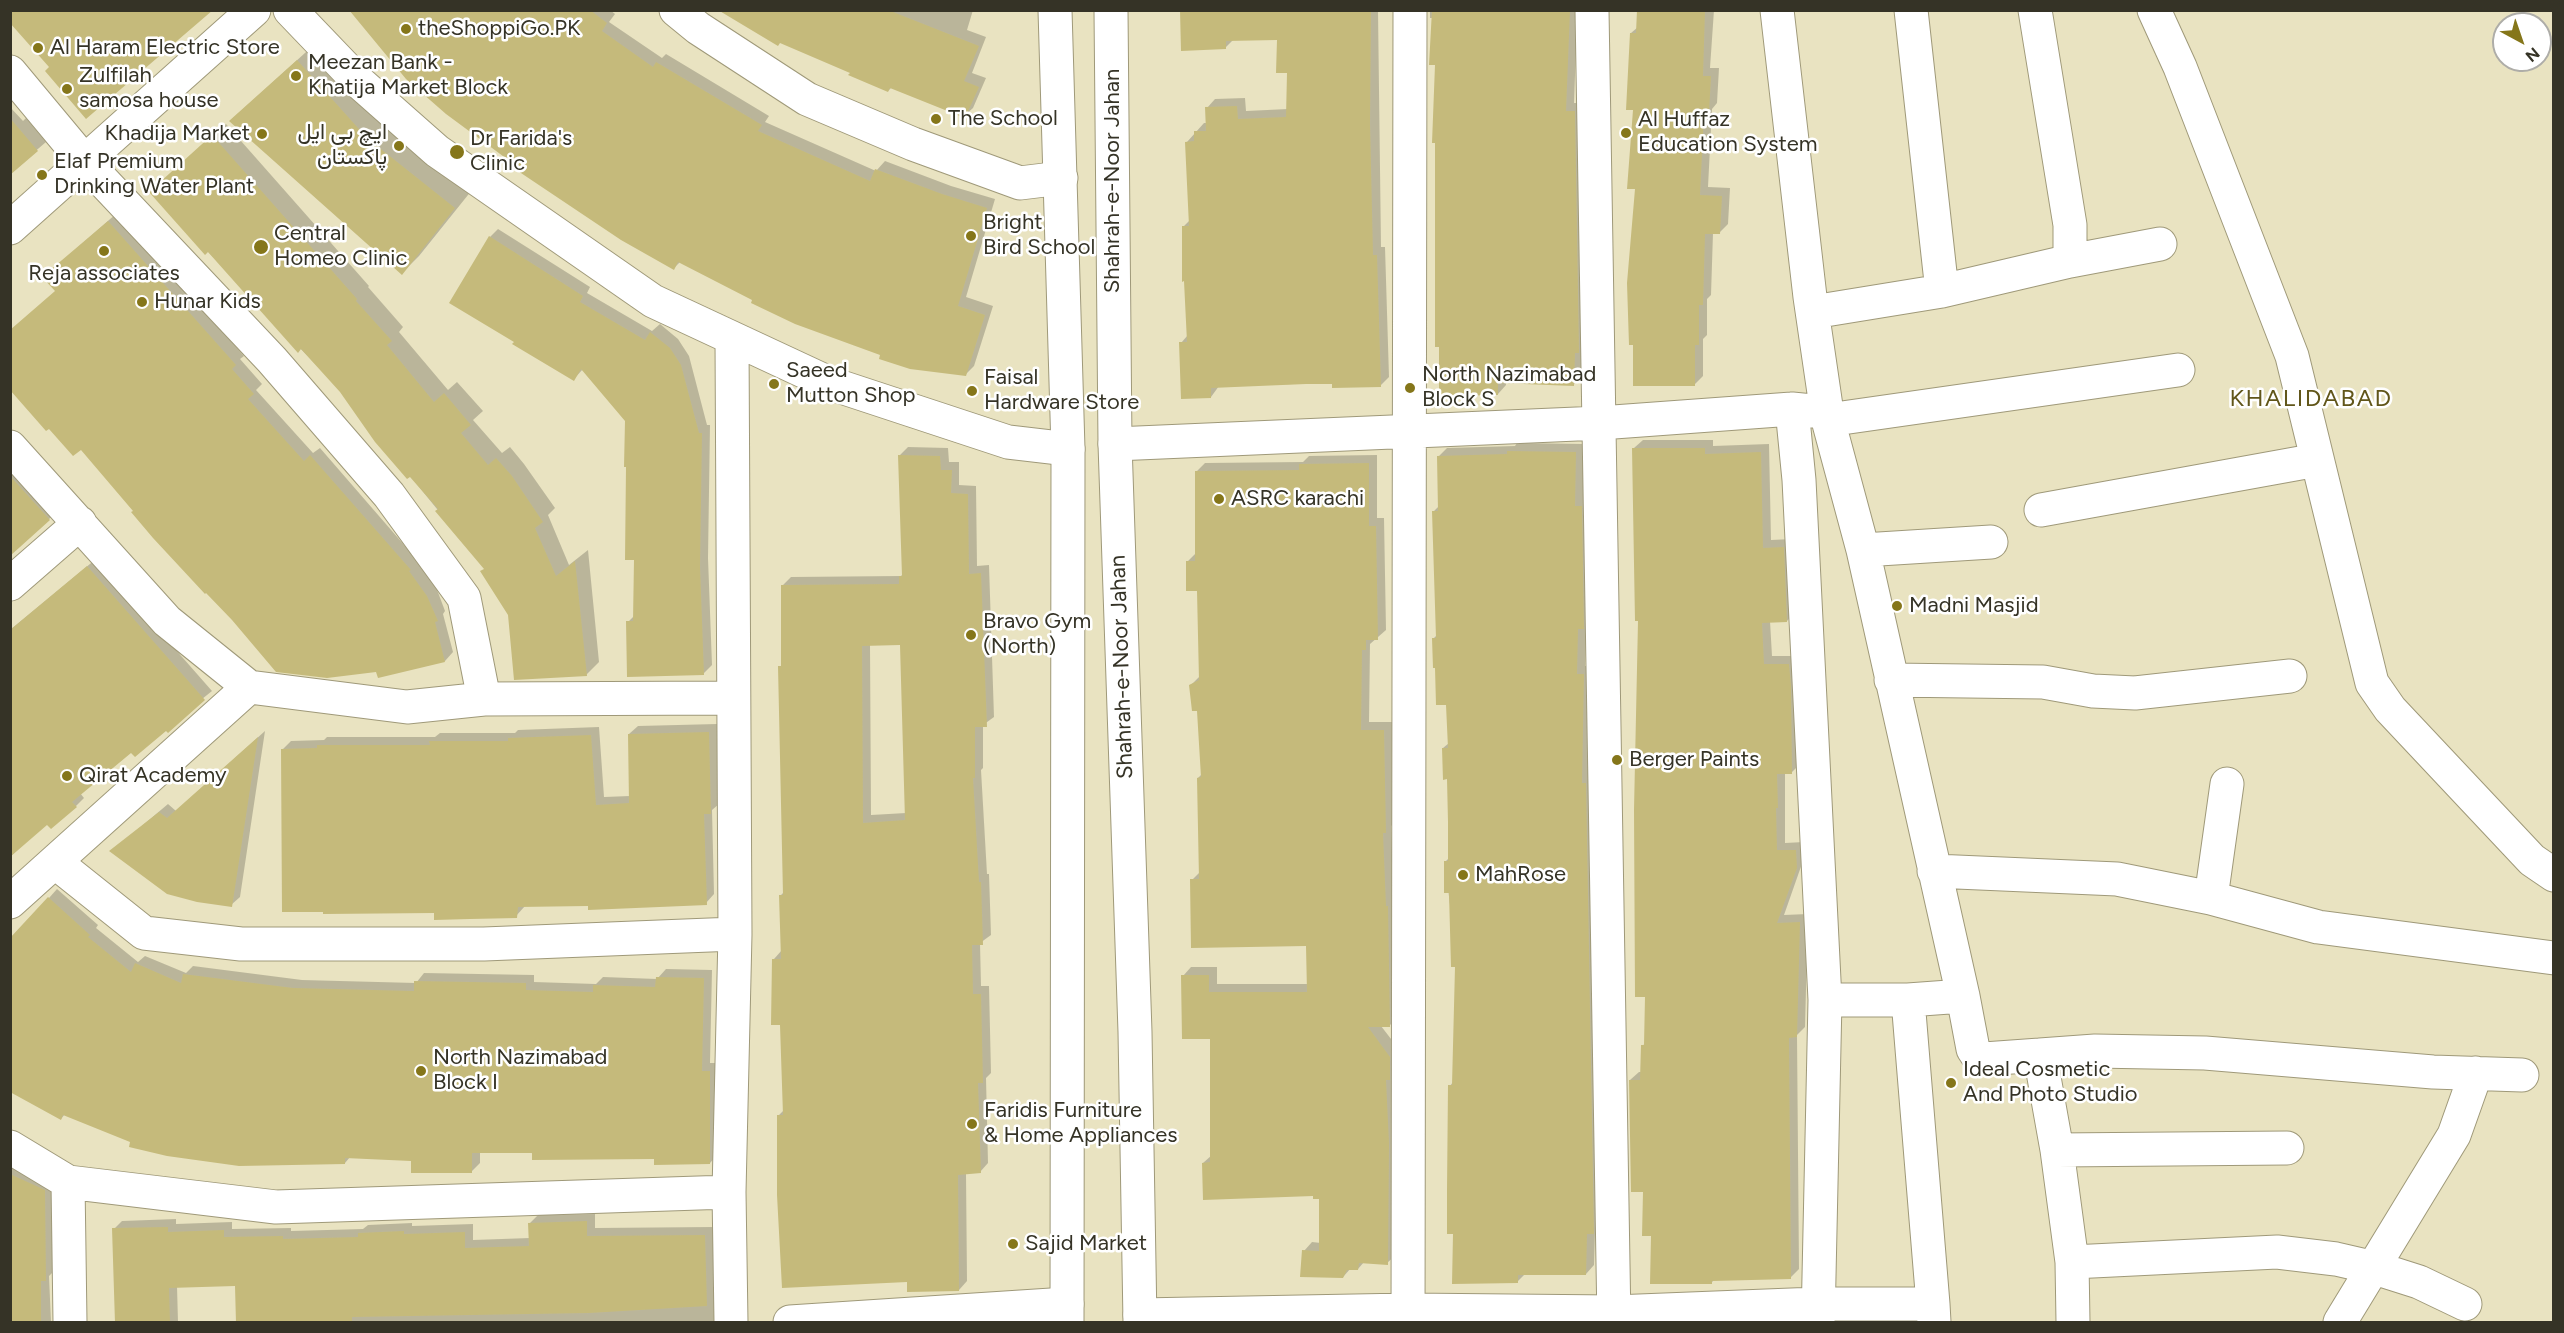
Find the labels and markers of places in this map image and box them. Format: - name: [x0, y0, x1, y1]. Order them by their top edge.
- place label: theShoppiGo.PK: [418, 16, 580, 42]
- marker: theShoppiGo.PK: [399, 22, 413, 36]
- place label: Al Haram Electric Store: [50, 35, 280, 61]
- marker: Al Haram Electric Store: [31, 41, 45, 55]
- place label: Meezan Bank - Khatija Market Block: [308, 50, 508, 101]
- place label: Zulfilah samosa house: [79, 63, 218, 114]
- marker: Meezan Bank - Khatija Market Block: [289, 69, 303, 83]
- marker: Zulfilah samosa house: [60, 82, 74, 96]
- place label: The School: [948, 106, 1058, 132]
- place label: Al Huffaz Education System: [1638, 107, 1818, 158]
- marker: The School: [929, 112, 943, 126]
- place label: ایچ بی ایل پاکستان: [298, 120, 387, 172]
- place label: Khadija Market: [104, 121, 250, 147]
- place label: Dr Farida's Clinic: [470, 126, 572, 178]
- marker: Al Huffaz Education System: [1619, 126, 1633, 140]
- marker: Khadija Market: [255, 127, 269, 141]
- marker: ایچ بی ایل پاکستان: [392, 139, 406, 153]
- marker: Dr Farida's Clinic: [448, 143, 466, 161]
- place label: Elaf Premium Drinking Water Plant: [54, 149, 254, 200]
- marker: Elaf Premium Drinking Water Plant: [35, 168, 49, 182]
- place label: Bright Bird School: [983, 210, 1095, 262]
- place label: Central Homeo Clinic: [274, 221, 407, 272]
- marker: Bright Bird School: [964, 229, 978, 243]
- marker: Central Homeo Clinic: [252, 238, 270, 256]
- marker: Reja associates: [97, 244, 111, 258]
- place label: Reja associates: [28, 261, 180, 287]
- place label: Hunar Kids: [154, 289, 261, 315]
- marker: Hunar Kids: [135, 295, 149, 309]
- place label: Saeed Mutton Shop: [786, 358, 915, 410]
- place label: North Nazimabad Block S: [1422, 362, 1596, 414]
- place label: Faisal Hardware Store: [984, 365, 1139, 416]
- marker: Saeed Mutton Shop: [767, 377, 781, 391]
- marker: North Nazimabad Block S: [1403, 381, 1417, 395]
- marker: Faisal Hardware Store: [965, 384, 979, 398]
- place label: ASRC karachi: [1231, 486, 1364, 512]
- marker: ASRC karachi: [1212, 492, 1226, 506]
- place label: Madni Masjid: [1909, 593, 2039, 619]
- marker: Madni Masjid: [1890, 599, 1904, 613]
- place label: Bravo Gym (North): [983, 609, 1091, 660]
- marker: Bravo Gym (North): [964, 628, 978, 642]
- place label: Berger Paints: [1629, 747, 1759, 773]
- marker: Berger Paints: [1610, 753, 1624, 767]
- place label: Qirat Academy: [79, 763, 227, 789]
- marker: Qirat Academy: [60, 769, 74, 783]
- place label: MahRose: [1475, 862, 1566, 888]
- marker: MahRose: [1456, 868, 1470, 882]
- place label: North Nazimabad Block I: [433, 1045, 607, 1096]
- place label: Ideal Cosmetic And Photo Studio: [1963, 1057, 2138, 1108]
- marker: North Nazimabad Block I: [414, 1064, 428, 1078]
- marker: Ideal Cosmetic And Photo Studio: [1944, 1076, 1958, 1090]
- place label: Faridis Furniture & Home Appliances: [984, 1098, 1178, 1150]
- marker: Faridis Furniture & Home Appliances: [965, 1117, 979, 1131]
- place label: Sajid Market: [1025, 1231, 1147, 1257]
- marker: Sajid Market: [1006, 1237, 1020, 1251]

